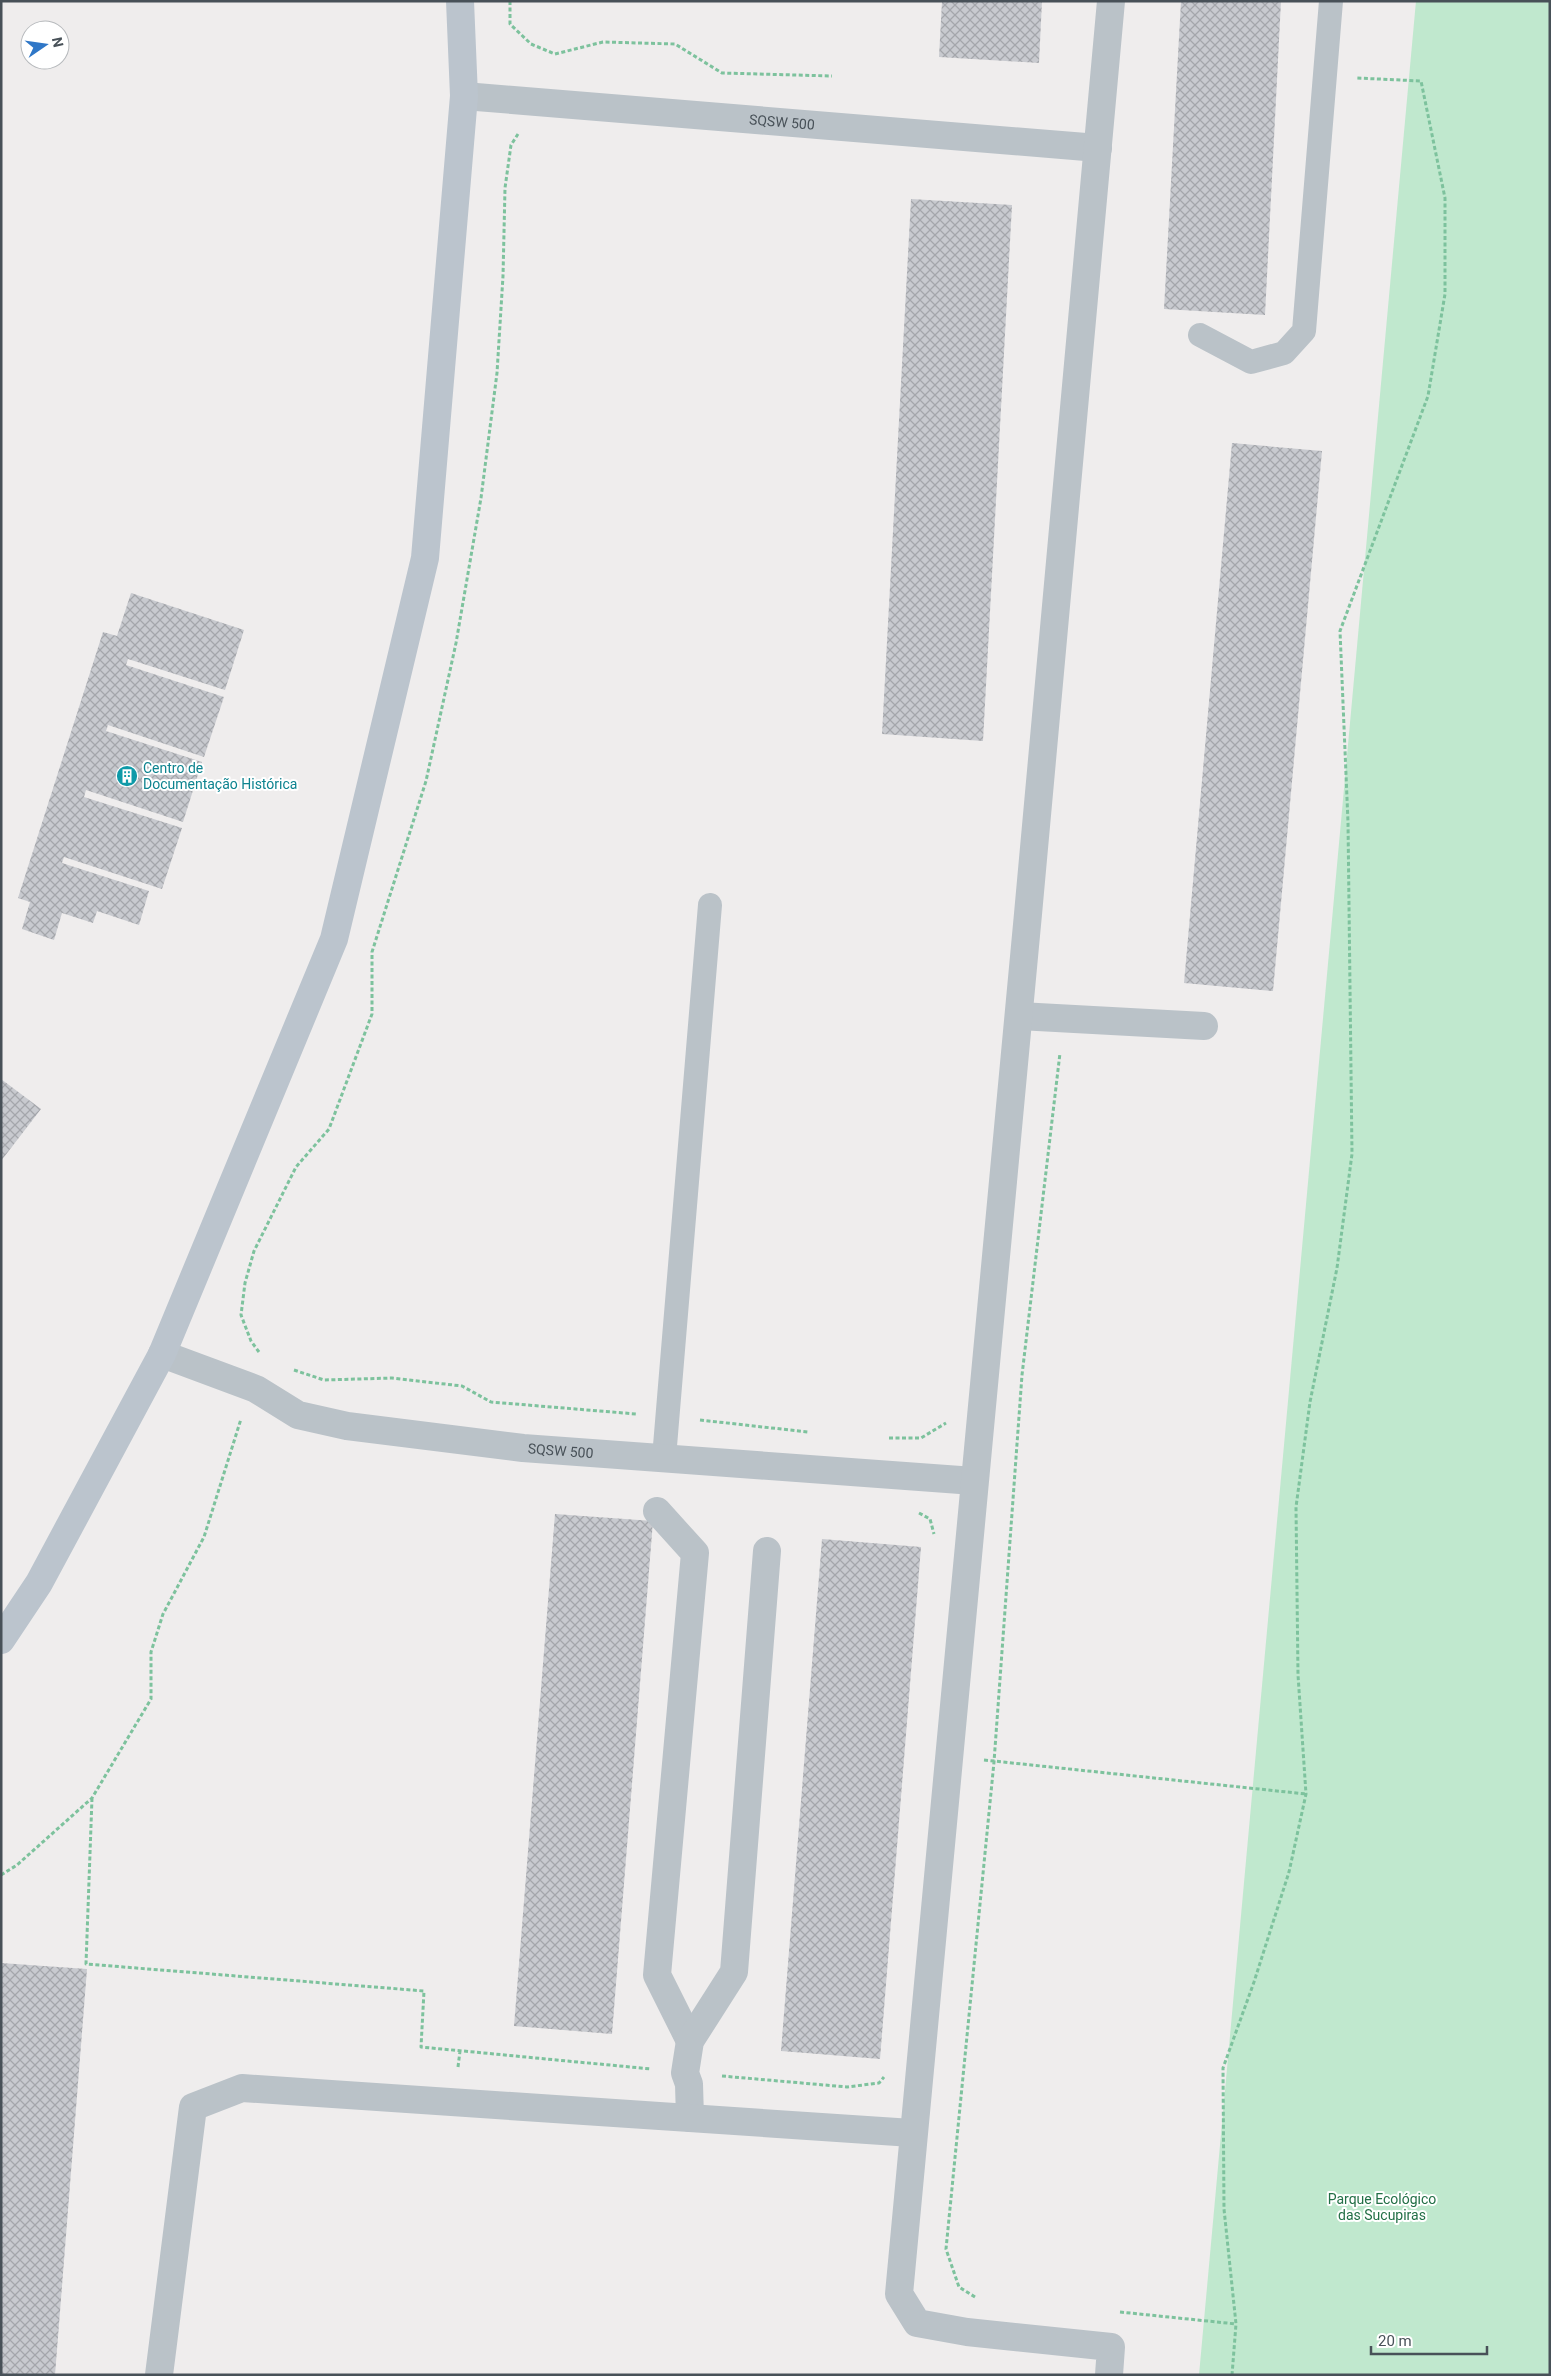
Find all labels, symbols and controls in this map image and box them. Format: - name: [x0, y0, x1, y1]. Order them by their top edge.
- north arrow: [20, 20, 70, 70]
- text: N: [49, 35, 67, 49]
- street label: SQSW 500: [748, 111, 815, 133]
- place label: Centro de Documentação Histórica: [143, 760, 297, 792]
- building icon: Centro de Documentação Histórica: [115, 764, 139, 788]
- street label: SQSW 500: [527, 1440, 594, 1461]
- park label: Parque Ecológico das Sucupiras: [1328, 2191, 1436, 2223]
- scale bar: [1371, 2324, 1487, 2356]
- text: 20 m: [1378, 2332, 1412, 2350]

